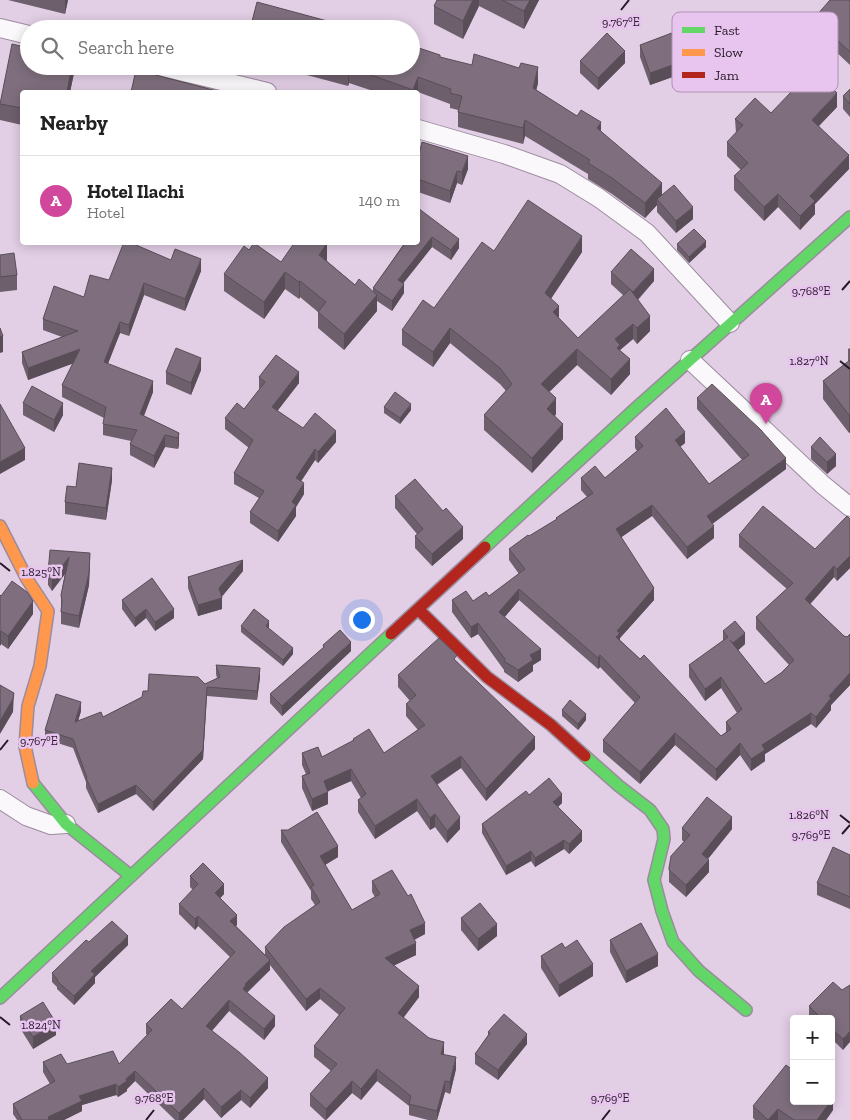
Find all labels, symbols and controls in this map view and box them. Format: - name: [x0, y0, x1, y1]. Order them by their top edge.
- legend: [672, 12, 838, 92]
- text: 9.767°E: [602, 15, 640, 29]
- search box: [20, 20, 420, 75]
- text: Fast: [714, 22, 741, 39]
- icon: search: [38, 34, 66, 62]
- text: Search here: [78, 36, 174, 59]
- text: Slow: [714, 44, 743, 61]
- text: Jam: [714, 67, 739, 84]
- text: Nearby: [40, 110, 108, 135]
- text: Hotel Ilachi: [87, 180, 184, 203]
- text: A: [51, 191, 62, 210]
- text: 140 m: [359, 191, 400, 210]
- text: Hotel: [87, 203, 125, 222]
- text: 9.768°E: [792, 284, 830, 298]
- text: 1.827°N: [789, 354, 829, 368]
- pin: A: [750, 383, 782, 424]
- text: 1.825°N: [21, 565, 61, 579]
- your location: [349, 607, 375, 633]
- text: 9.767°E: [20, 734, 58, 748]
- text: 1.826°N: [789, 808, 829, 822]
- text: 9.769°E: [792, 828, 830, 842]
- map controls: [790, 1015, 835, 1105]
- button: +: [790, 1015, 835, 1060]
- text: 1.824°N: [21, 1018, 61, 1032]
- button: −: [790, 1060, 835, 1105]
- text: 9.768°E: [135, 1091, 173, 1105]
- text: 9.769°E: [591, 1091, 629, 1105]

